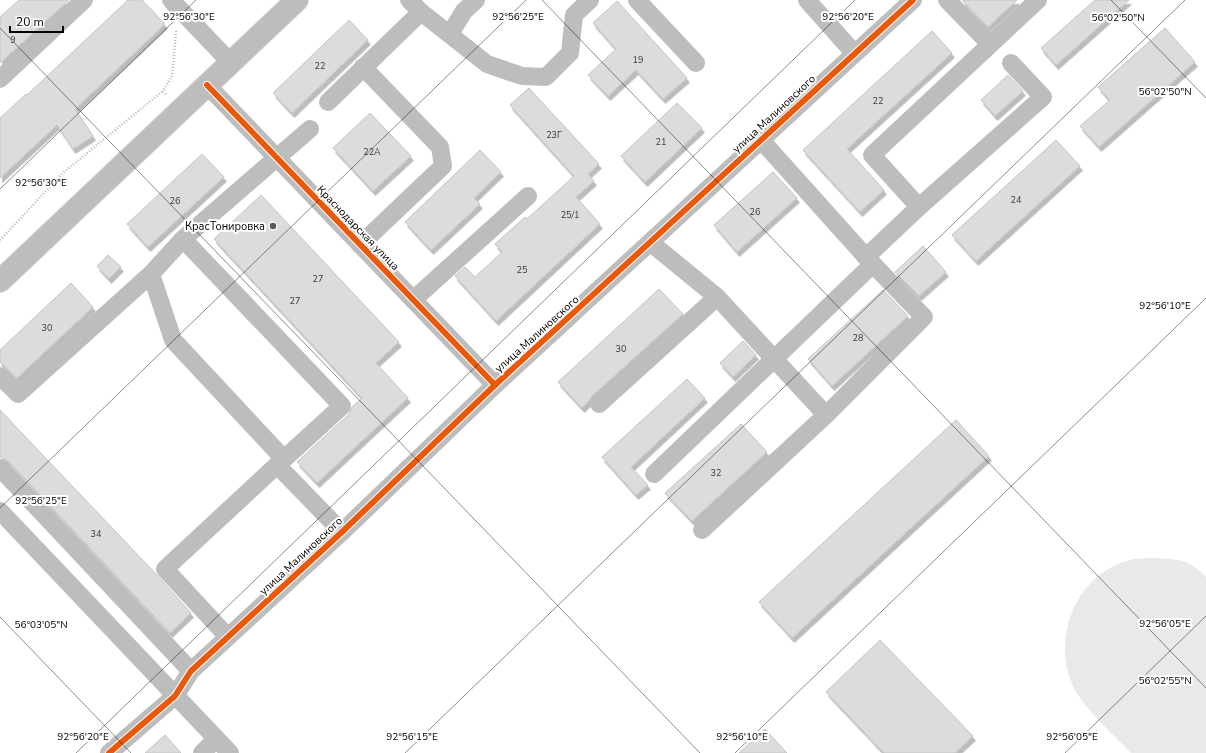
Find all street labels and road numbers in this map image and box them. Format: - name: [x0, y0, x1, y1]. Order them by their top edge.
- street label: улица Малиновского: [729, 72, 819, 156]
- street label: Краснодарская улица: [313, 182, 403, 274]
- street label: улица Малиновского: [492, 292, 582, 376]
- street label: улица Малиновского: [256, 514, 346, 598]

